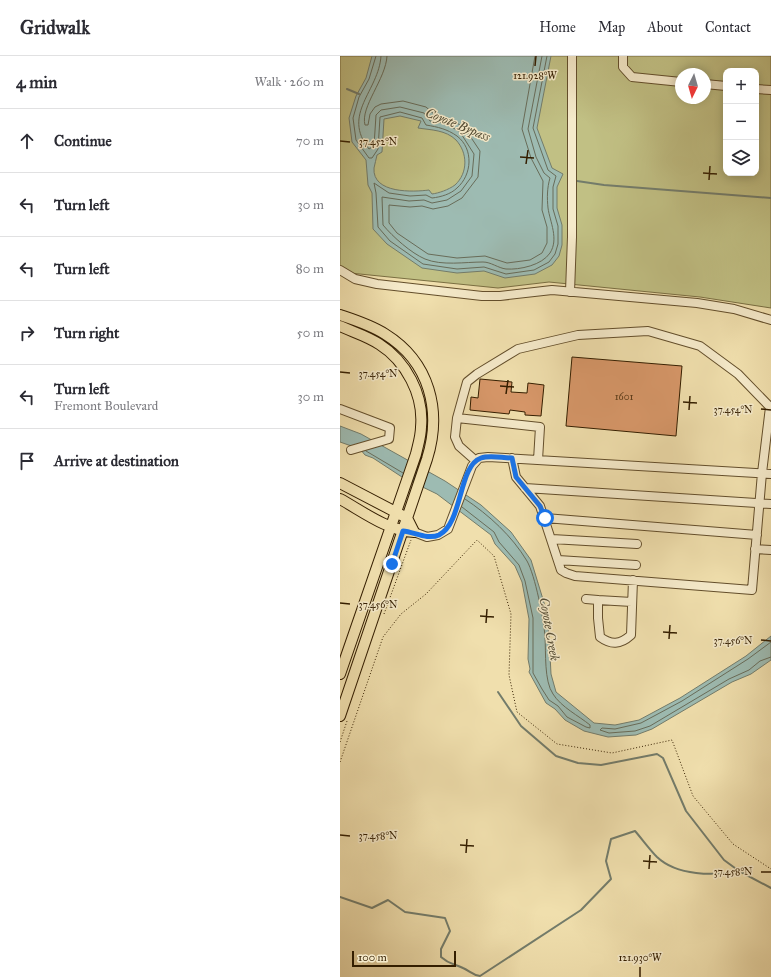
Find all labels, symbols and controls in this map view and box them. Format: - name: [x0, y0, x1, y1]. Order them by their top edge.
- text: Gridwalk: [20, 16, 90, 39]
- text: Home: [539, 19, 576, 36]
- text: Map: [598, 19, 625, 36]
- text: About: [647, 19, 683, 36]
- text: Contact: [705, 19, 751, 36]
- north arrow: [675, 68, 711, 104]
- map controls: [723, 68, 759, 176]
- button: +: [723, 68, 759, 104]
- text: 121.928°W: [513, 70, 557, 82]
- text: 4 min: [16, 72, 57, 93]
- text: Walk · 260 m: [254, 74, 324, 90]
- button: −: [723, 104, 759, 140]
- water label: Coyote Bypass: [423, 105, 492, 145]
- icon: ahead: [16, 130, 38, 152]
- text: Continue: [54, 132, 112, 150]
- text: 70 m: [296, 133, 324, 149]
- text: 37.452°N: [359, 136, 398, 148]
- button: layers: [723, 140, 759, 176]
- icon: left: [16, 194, 38, 216]
- text: Turn left: [54, 196, 110, 214]
- text: 30 m: [298, 197, 324, 213]
- icon: left: [16, 258, 38, 280]
- text: Turn left: [54, 260, 110, 278]
- text: 80 m: [296, 261, 324, 277]
- icon: right: [16, 322, 38, 344]
- text: Turn right: [54, 324, 119, 342]
- text: 50 m: [297, 325, 324, 341]
- text: 37.454°N: [358, 368, 398, 380]
- text: Turn left: [54, 380, 110, 398]
- icon: left: [16, 386, 38, 408]
- text: 30 m: [298, 389, 324, 405]
- house number: 1601: [615, 391, 633, 403]
- text: Fremont Boulevard: [54, 398, 158, 414]
- text: 37.454°N: [713, 404, 753, 416]
- icon: arrive: [16, 450, 38, 472]
- text: Arrive at destination: [54, 452, 179, 470]
- route start: [536, 509, 554, 527]
- route end: [383, 555, 401, 573]
- water label: Coyote Creek: [536, 596, 563, 662]
- text: 37.456°N: [359, 599, 398, 611]
- text: 37.456°N: [714, 635, 753, 647]
- text: 37.458°N: [358, 830, 398, 842]
- text: 37.458°N: [713, 866, 753, 878]
- scale bar: [352, 949, 456, 968]
- text: 100 m: [358, 951, 387, 964]
- text: 121.930°W: [618, 952, 662, 964]

